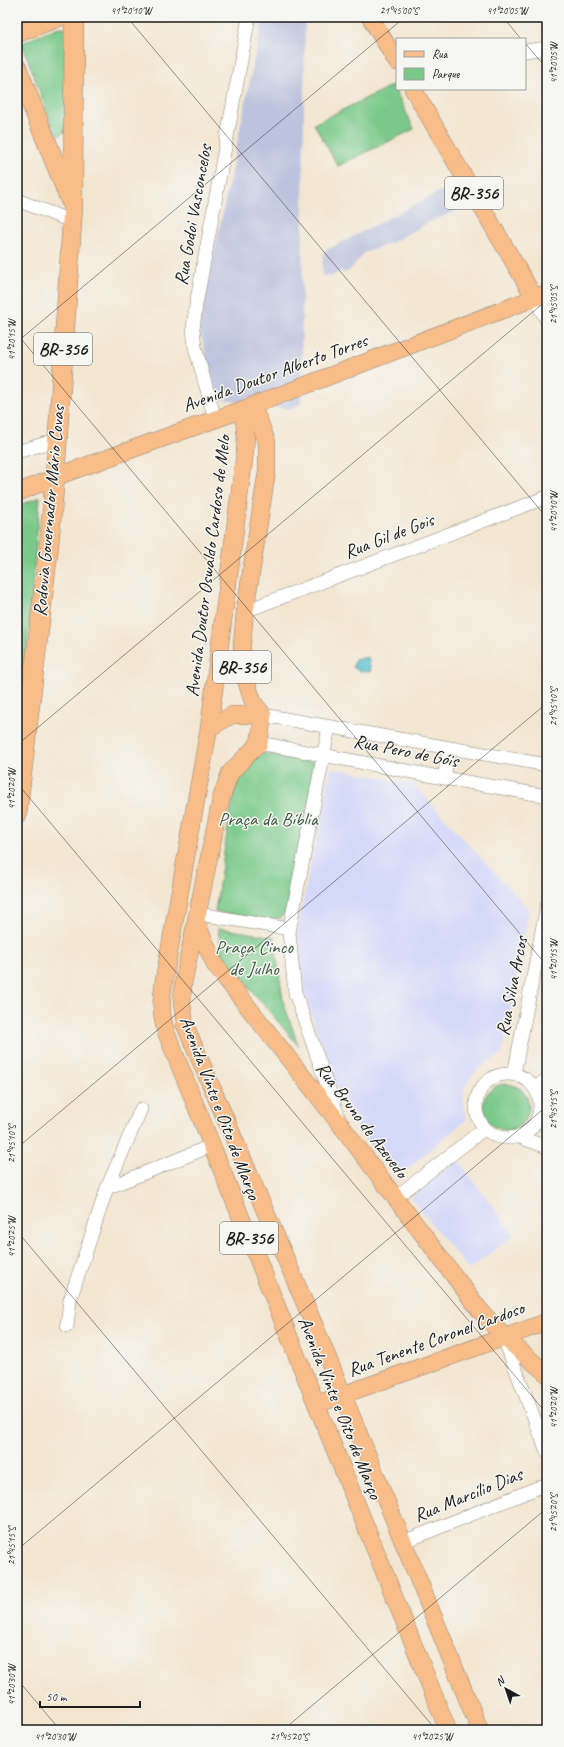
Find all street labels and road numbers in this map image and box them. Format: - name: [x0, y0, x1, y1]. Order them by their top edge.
- street label: Rua Godoi Vasconcelos: [169, 140, 218, 287]
- road number: BR-356: [445, 177, 503, 209]
- street label: Avenida Doutor Alberto Torres: [179, 328, 372, 418]
- road number: BR-356: [34, 333, 92, 365]
- street label: Rodovia Governador Mário Covas: [28, 403, 70, 618]
- street label: Avenida Doutor Oswaldo Cardoso de Melo: [180, 432, 236, 698]
- street label: Rua Gil de Gois: [341, 507, 439, 564]
- road number: BR-356: [213, 651, 271, 683]
- street label: Rua Pero de Góis: [352, 729, 463, 773]
- street label: Rua Silva Arcos: [491, 933, 534, 1038]
- street label: Avenida Vinte e Oito de Março: [174, 1013, 267, 1204]
- street label: Rua Bruno de Azevedo: [311, 1057, 415, 1185]
- road number: BR-356: [220, 1222, 278, 1254]
- street label: Rua Tenente Coronel Cardoso: [345, 1295, 530, 1382]
- street label: Avenida Vinte e Oito de Março: [292, 1313, 388, 1504]
- street label: Rua Marcílio Dias: [410, 1461, 528, 1528]

